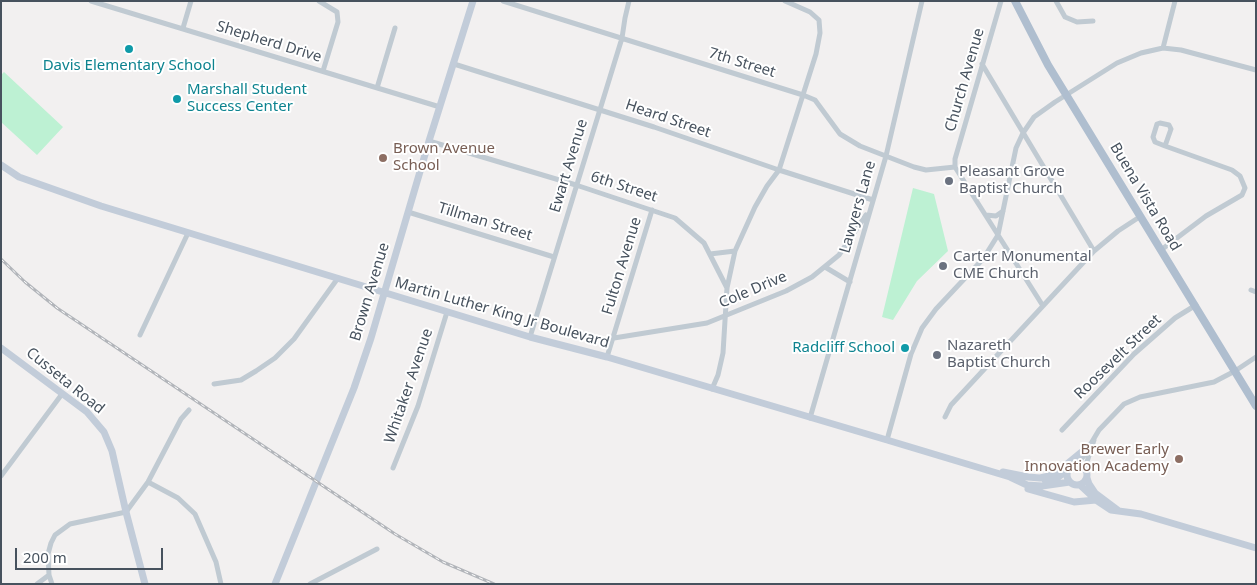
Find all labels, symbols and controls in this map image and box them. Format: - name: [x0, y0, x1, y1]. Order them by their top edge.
- street label: Shepherd Drive: [214, 17, 324, 67]
- street label: Church Avenue: [942, 26, 988, 134]
- marker: Davis Elementary School: [123, 43, 135, 55]
- street label: 7th Street: [706, 44, 778, 82]
- place label: Davis Elementary School: [43, 57, 215, 75]
- place label: Marshall Student Success Center: [187, 81, 307, 116]
- marker: Marshall Student Success Center: [171, 93, 183, 105]
- street label: Heard Street: [623, 96, 713, 142]
- street label: Ewart Avenue: [546, 117, 592, 215]
- place label: Brown Avenue School: [393, 140, 495, 175]
- street label: Buena Vista Road: [1106, 140, 1184, 254]
- marker: Brown Avenue School: [377, 152, 389, 164]
- street label: Lawyers Lane: [836, 159, 880, 255]
- place label: Pleasant Grove Baptist Church: [959, 163, 1065, 198]
- street label: 6th Street: [588, 168, 660, 206]
- marker: Pleasant Grove Baptist Church: [943, 175, 955, 187]
- street label: Tillman Street: [436, 199, 534, 245]
- street label: Fulton Avenue: [599, 215, 645, 317]
- street label: Brown Avenue: [346, 241, 394, 343]
- place label: Carter Monumental CME Church: [953, 248, 1092, 283]
- marker: Carter Monumental CME Church: [937, 260, 949, 272]
- street label: Cole Drive: [716, 268, 790, 312]
- street label: Martin Luther King Jr Boulevard: [393, 274, 611, 352]
- street label: Roosevelt Street: [1071, 311, 1165, 403]
- street label: Whitaker Avenue: [381, 326, 437, 446]
- place label: Nazareth Baptist Church: [947, 337, 1051, 372]
- place label: Radcliff School: [792, 339, 895, 357]
- marker: Radcliff School: [899, 342, 911, 354]
- street label: Cusseta Road: [22, 344, 108, 418]
- marker: Nazareth Baptist Church: [931, 349, 943, 361]
- place label: Brewer Early Innovation Academy: [1024, 441, 1169, 476]
- marker: Brewer Early Innovation Academy: [1173, 453, 1185, 465]
- scale bar: [18, 538, 165, 570]
- text: 200 m: [23, 547, 67, 567]

